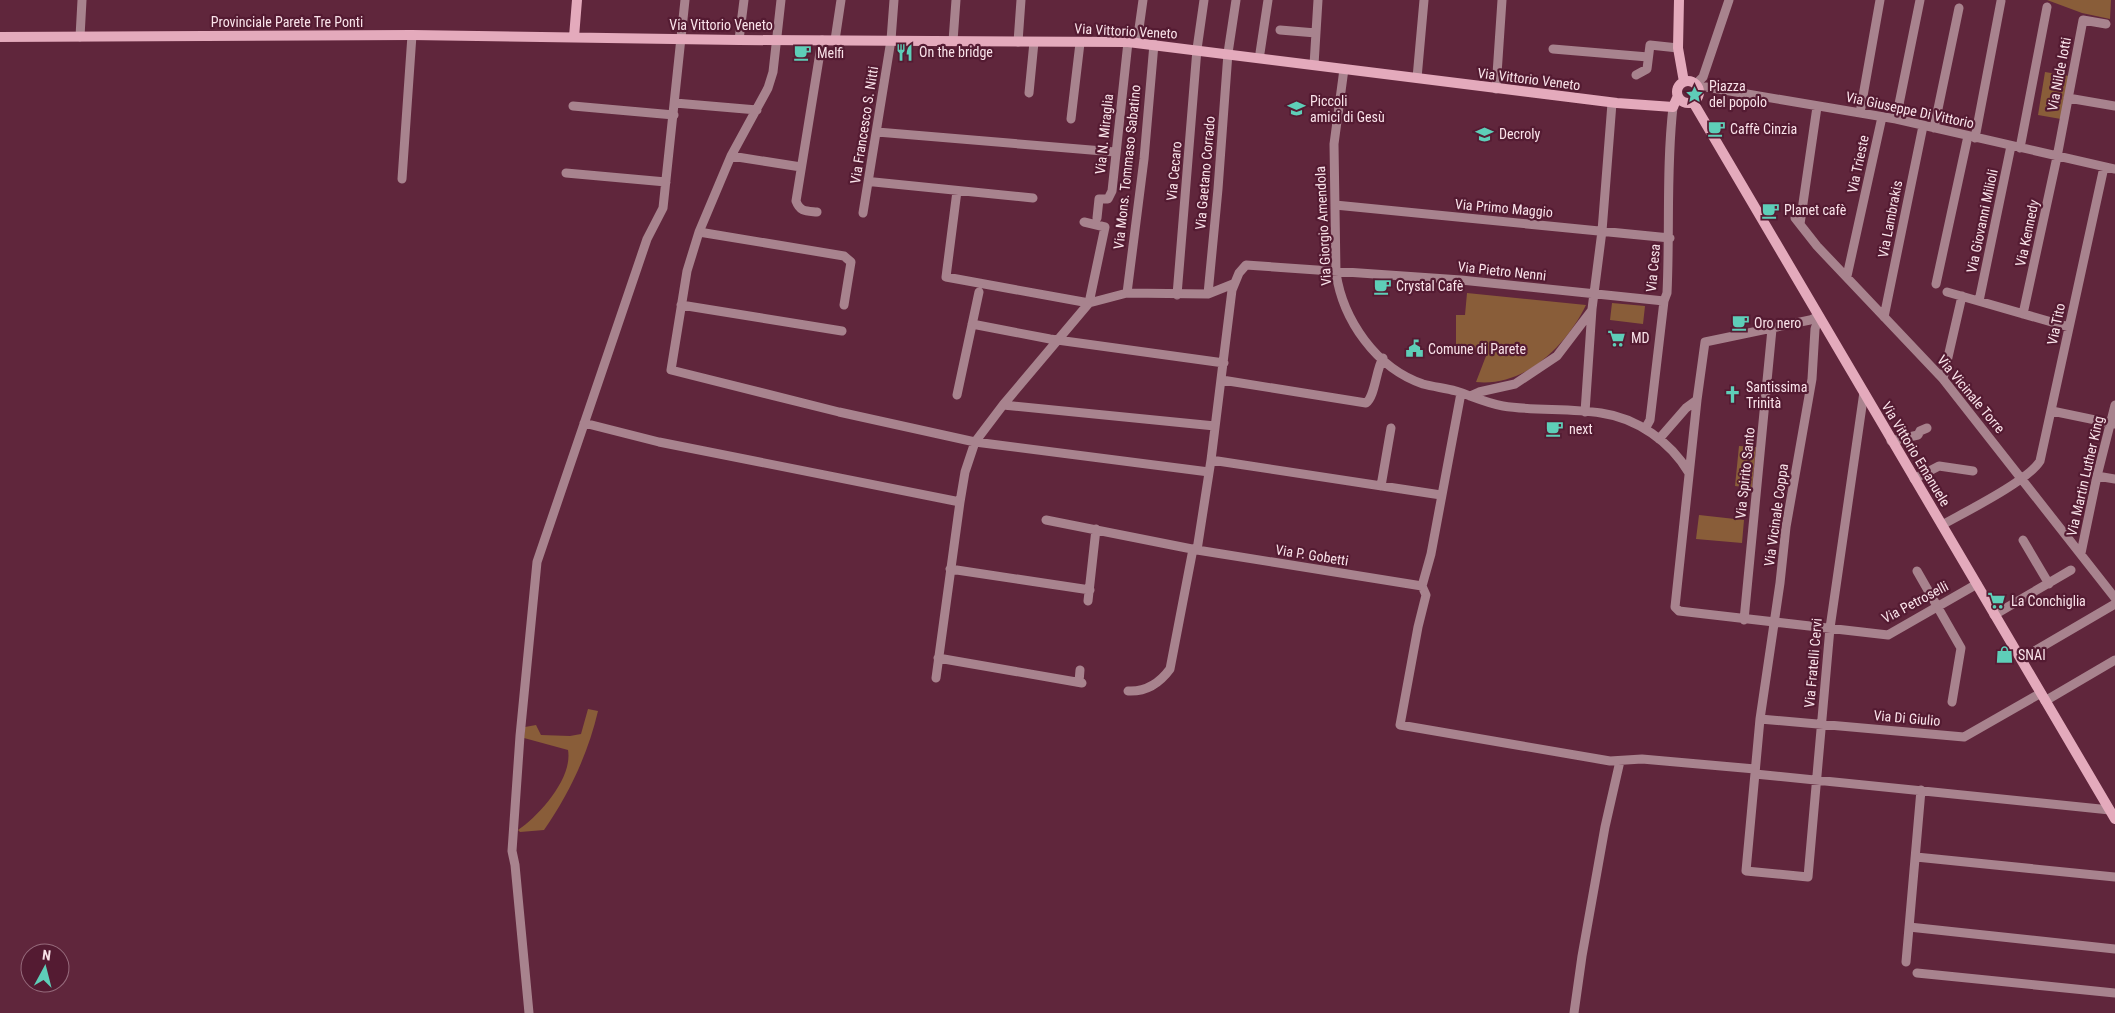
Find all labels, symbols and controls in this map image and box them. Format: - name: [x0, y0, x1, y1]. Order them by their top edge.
- street label: Provinciale Parete Tre Ponti: [211, 14, 363, 30]
- street label: Via Vittorio Veneto: [669, 17, 773, 33]
- street label: Via Vittorio Veneto: [1074, 20, 1178, 42]
- street label: Via Nilde Iotti: [2044, 36, 2074, 112]
- restaurant icon: On the bridge: [895, 42, 915, 62]
- cafe icon: Melfi: [793, 43, 813, 63]
- place label: On the bridge: [919, 44, 993, 60]
- place label: Melfi: [817, 45, 844, 61]
- street label: Via Francesco S. Nitti: [847, 65, 881, 185]
- street label: Via Vittorio Veneto: [1477, 65, 1581, 93]
- place label: Piazza del popolo: [1709, 78, 1767, 110]
- street label: Via Mons. Tommaso Sabatino: [1110, 84, 1144, 250]
- place icon: Piazza del popolo: [1685, 84, 1705, 104]
- street label: Via Giuseppe Di Vittorio: [1844, 89, 1976, 131]
- street label: Via N. Miraglia: [1092, 93, 1116, 175]
- place label: Piccoli amici di Gesù: [1310, 93, 1385, 125]
- school or university icon: Piccoli amici di Gesù: [1286, 99, 1306, 119]
- street label: Via Gaetano Corrado: [1192, 115, 1218, 231]
- cafe icon: Caffè Cinzia: [1706, 119, 1726, 139]
- place label: Caffè Cinzia: [1730, 121, 1797, 137]
- school or university icon: Decroly: [1475, 124, 1495, 144]
- place label: Decroly: [1499, 126, 1540, 142]
- street label: Via Trieste: [1844, 133, 1872, 194]
- street label: Via Cecaro: [1163, 141, 1185, 201]
- street label: Via Giorgio Amendola: [1312, 166, 1334, 286]
- street label: Via Giovanni Milioli: [1963, 168, 2001, 274]
- street label: Via Lambrakis: [1875, 179, 1905, 259]
- street label: Via Primo Maggio: [1454, 196, 1554, 220]
- street label: Via Kennedy: [2012, 198, 2042, 268]
- cafe icon: Planet cafè: [1760, 200, 1780, 220]
- place label: Planet cafè: [1784, 202, 1847, 218]
- street label: Via Cesa: [1643, 243, 1663, 293]
- street label: Via Pietro Nenni: [1457, 258, 1547, 284]
- cafe icon: Crystal Cafè: [1372, 276, 1392, 296]
- place label: Crystal Cafè: [1396, 278, 1464, 294]
- street label: Via Tito: [2044, 302, 2068, 346]
- cafe icon: Oro nero: [1730, 313, 1750, 333]
- place label: Oro nero: [1754, 315, 1801, 331]
- supermarket icon: MD: [1607, 328, 1627, 348]
- place label: MD: [1631, 330, 1650, 346]
- public building icon: Comune di Parete: [1404, 339, 1424, 359]
- place label: Comune di Parete: [1428, 341, 1526, 357]
- street label: Via Vicinale Torre: [1934, 352, 2008, 436]
- place label: Santissima Trinità: [1746, 379, 1807, 411]
- church icon: Santissima Trinità: [1722, 385, 1742, 405]
- street label: Via Vittorio Emanuele: [1878, 399, 1954, 510]
- street label: Via Martin Luther King: [2063, 414, 2107, 538]
- cafe icon: next: [1545, 419, 1565, 439]
- place label: next: [1569, 421, 1593, 437]
- street label: Via Spirito Santo: [1732, 426, 1758, 520]
- street label: Via Vicinale Coppa: [1761, 463, 1791, 567]
- street label: Via P. Gobetti: [1274, 541, 1350, 569]
- street label: Via Petroselli: [1879, 578, 1951, 626]
- supermarket icon: La Conchiglia: [1987, 591, 2007, 611]
- place label: La Conchiglia: [2011, 593, 2086, 609]
- street label: Via Fratelli Cervi: [1801, 618, 1825, 708]
- shop icon: SNAI: [1994, 645, 2014, 665]
- place label: SNAI: [2018, 647, 2046, 663]
- street label: Via Di Giulio: [1873, 707, 1941, 729]
- north arrow: [20, 943, 70, 993]
- text: N: [41, 947, 52, 964]

